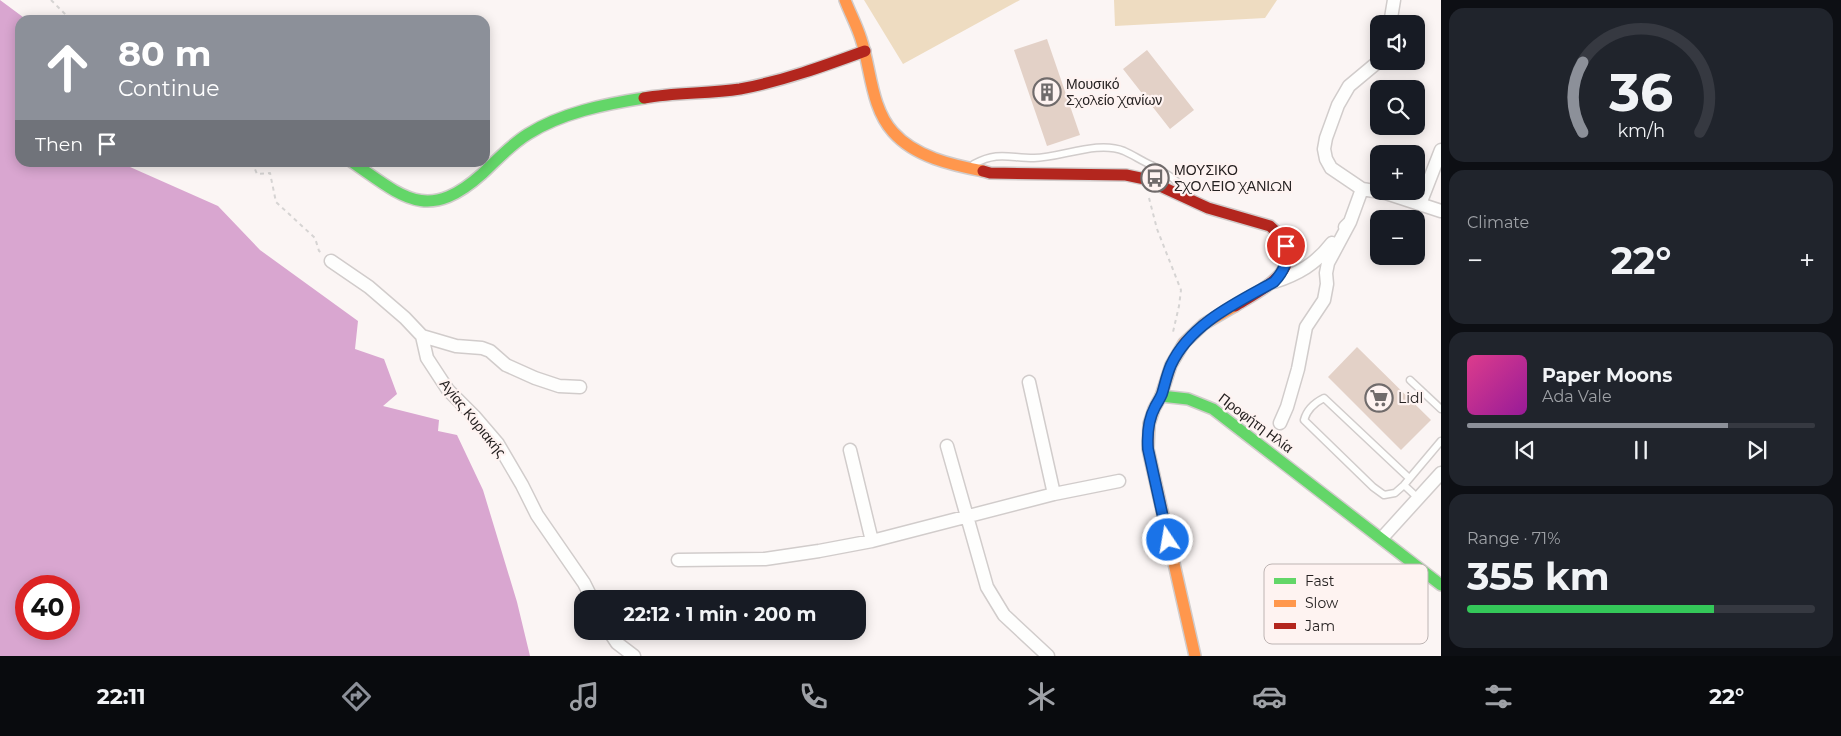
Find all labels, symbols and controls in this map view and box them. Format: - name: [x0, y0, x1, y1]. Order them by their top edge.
- map controls: [1370, 15, 1425, 265]
- button: sound: [1370, 15, 1425, 70]
- text: 80 m: [118, 32, 212, 75]
- icon: ahead: [35, 35, 100, 100]
- text: 36: [1608, 61, 1673, 124]
- text: Continue: [118, 75, 220, 102]
- place label: Μουσικό Σχολείο Χανίων: [1066, 75, 1162, 109]
- building icon: Μουσικό Σχολείο Χανίων: [1032, 77, 1062, 107]
- button: search: [1370, 80, 1425, 135]
- text: km/h: [1617, 120, 1665, 141]
- icon: arrive: [93, 130, 121, 158]
- text: Then: [35, 133, 83, 156]
- button: +: [1370, 145, 1425, 200]
- place label: ΜΟΥΣΙΚΟ ΣΧΟΛΕΙΟ ΧΑΝΙΩΝ: [1174, 161, 1292, 195]
- bus stop icon: ΜΟΥΣΙΚΟ ΣΧΟΛΕΙΟ ΧΑΝΙΩΝ: [1140, 163, 1170, 193]
- button: −: [1370, 210, 1425, 265]
- text: Climate: [1467, 213, 1529, 232]
- pin: [1265, 225, 1307, 267]
- icon: arrive: [1272, 232, 1300, 260]
- text: 22°: [1611, 237, 1671, 284]
- text: −: [1467, 243, 1483, 277]
- text: +: [1799, 243, 1815, 277]
- text: Paper Moons: [1542, 364, 1672, 387]
- street label: Αγίας Κυριακής: [436, 375, 510, 461]
- supermarket icon: Lidl: [1364, 383, 1394, 413]
- text: Ada Vale: [1542, 387, 1612, 406]
- street label: Προφήτη Ηλία: [1215, 389, 1297, 457]
- place label: Lidl: [1398, 389, 1423, 407]
- icon: previous: [1511, 436, 1539, 464]
- icon: pause: [1627, 436, 1655, 464]
- icon: next: [1743, 436, 1771, 464]
- position arrow: [1141, 513, 1193, 565]
- text: Range · 71%: [1467, 529, 1560, 548]
- text: 355 km: [1467, 553, 1610, 600]
- legend: [1264, 564, 1428, 644]
- text: Fast: [1305, 572, 1335, 590]
- speed limit sign: 40: [15, 575, 80, 640]
- text: Slow: [1305, 594, 1339, 612]
- text: 22:12 · 1 min · 200 m: [624, 603, 816, 626]
- text: Jam: [1304, 617, 1335, 635]
- icon: directions: [339, 679, 374, 714]
- icon: music: [567, 679, 602, 714]
- icon: phone: [796, 679, 831, 714]
- icon: climate: [1024, 679, 1059, 714]
- icon: car: [1252, 679, 1287, 714]
- icon: filters: [1481, 679, 1516, 714]
- text: 22:11: [97, 683, 146, 710]
- text: 22°: [1709, 683, 1744, 710]

